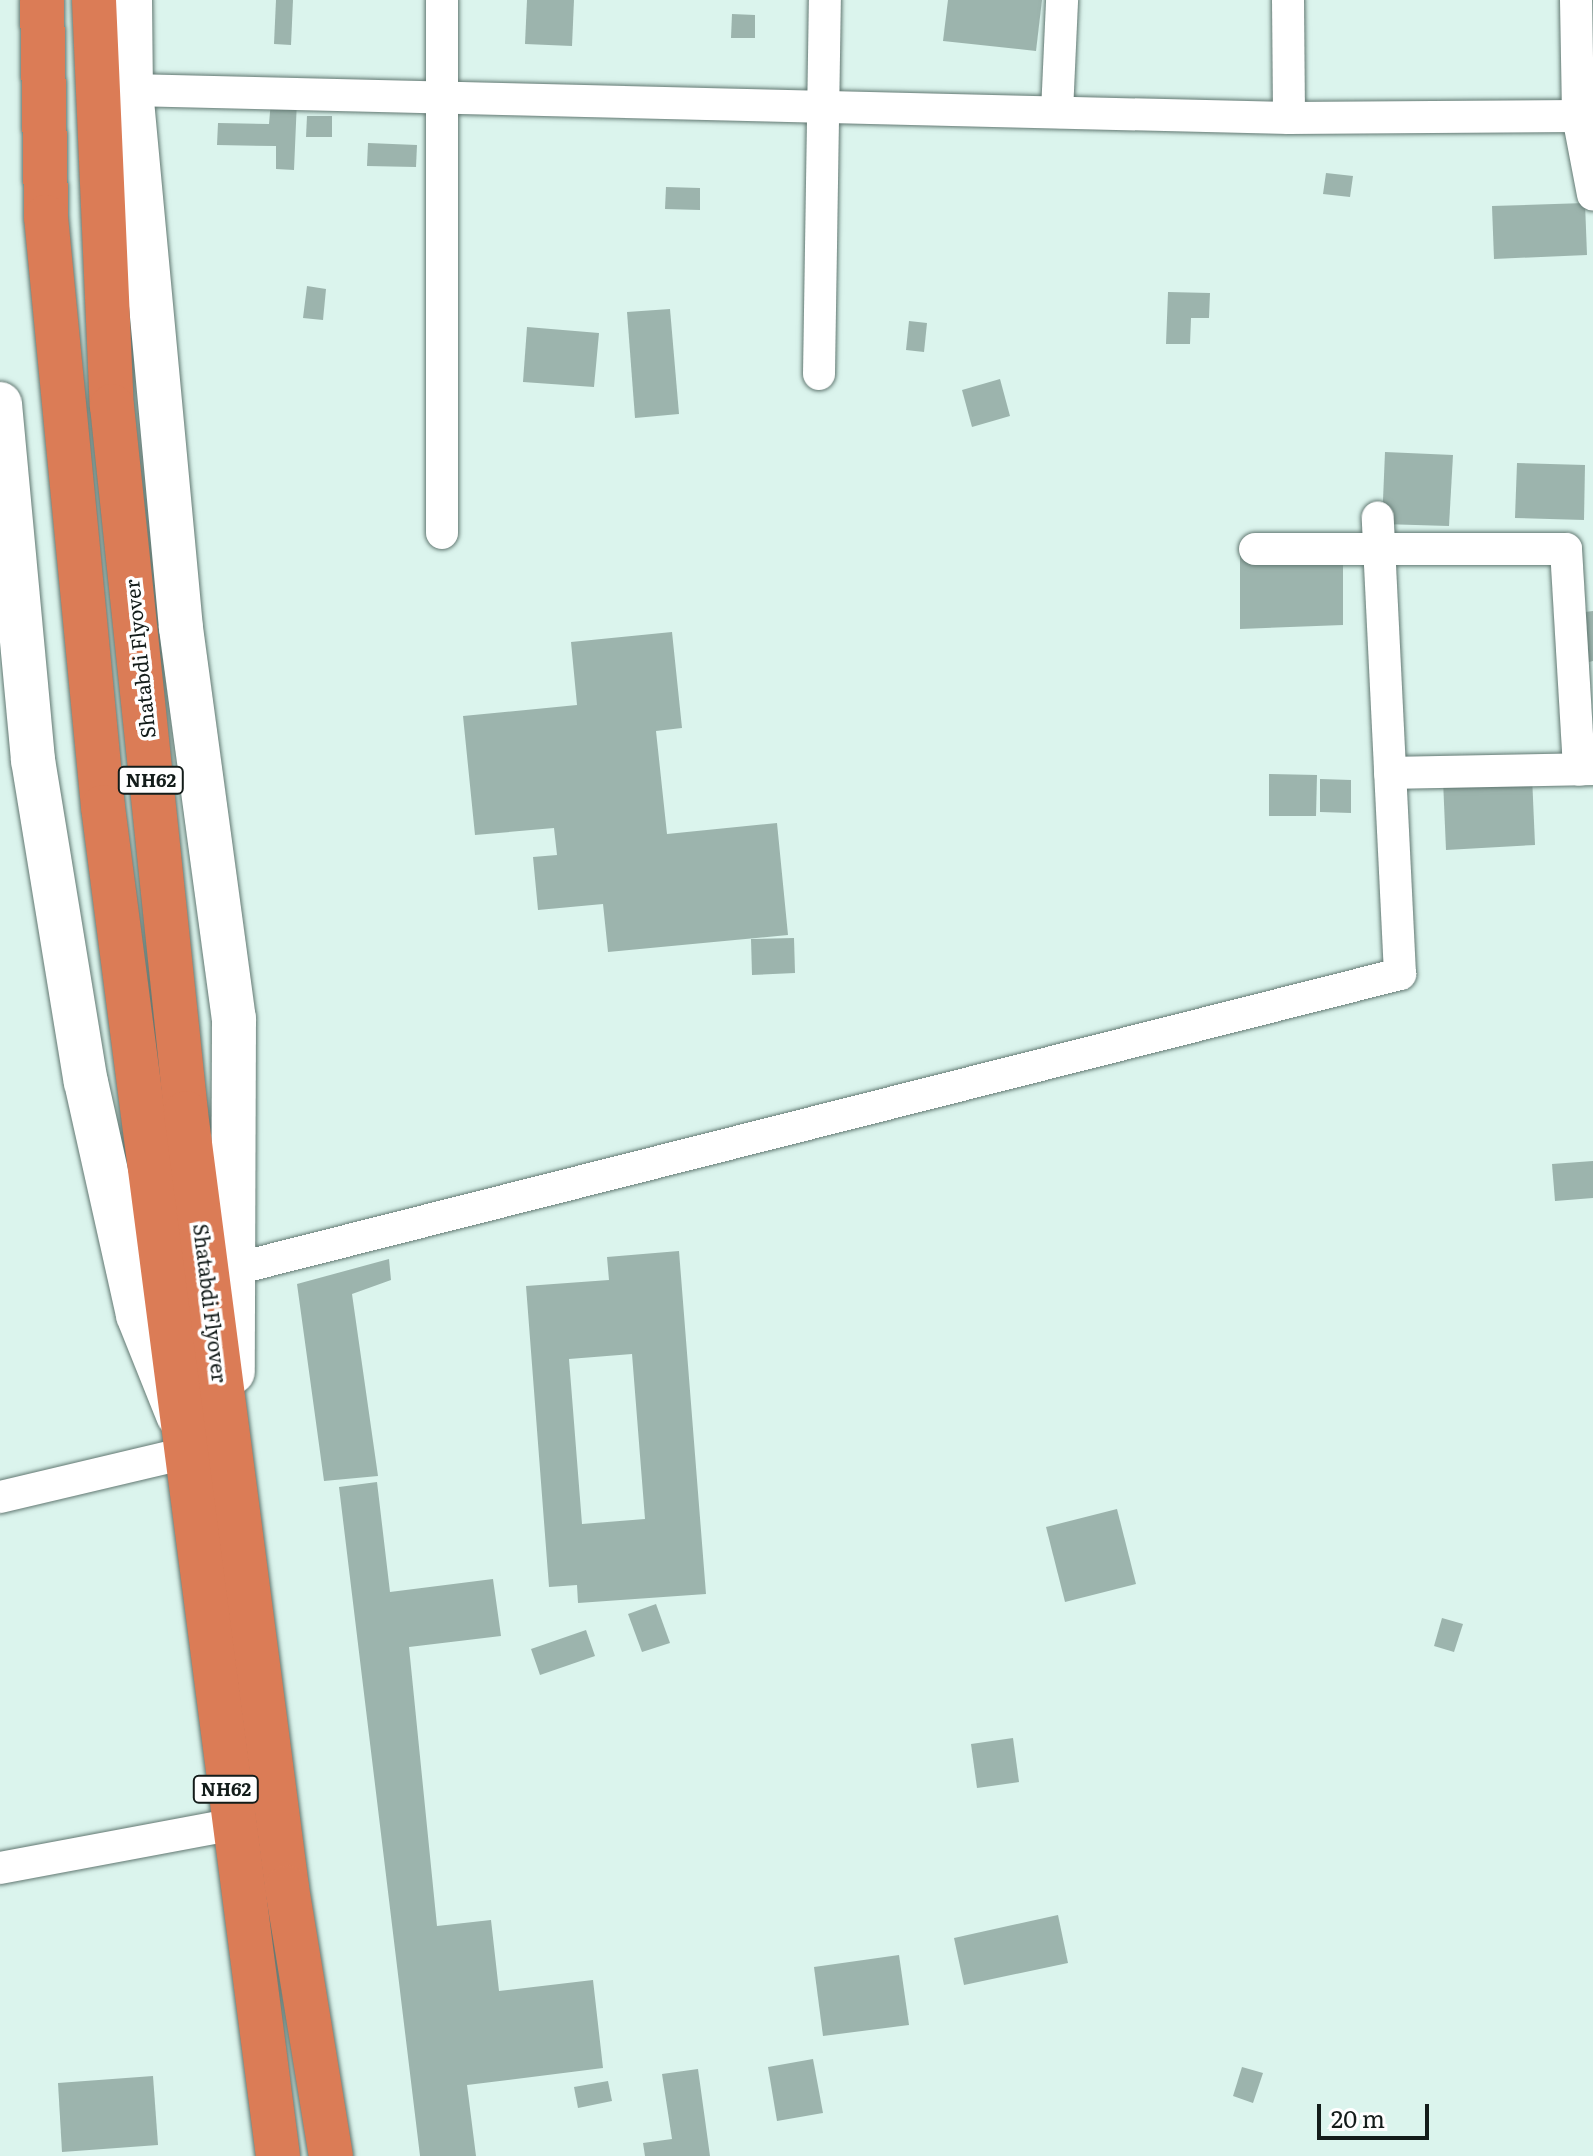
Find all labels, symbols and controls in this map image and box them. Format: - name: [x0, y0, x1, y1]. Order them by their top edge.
- street label: Shatabdi Flyover: [119, 578, 159, 740]
- road number: NH62: [117, 766, 185, 794]
- street label: Shatabdi Flyover: [189, 1222, 233, 1384]
- road number: NH62: [192, 1775, 260, 1803]
- scale bar: [1321, 2088, 1433, 2138]
- text: 20 m: [1331, 2100, 1385, 2135]

